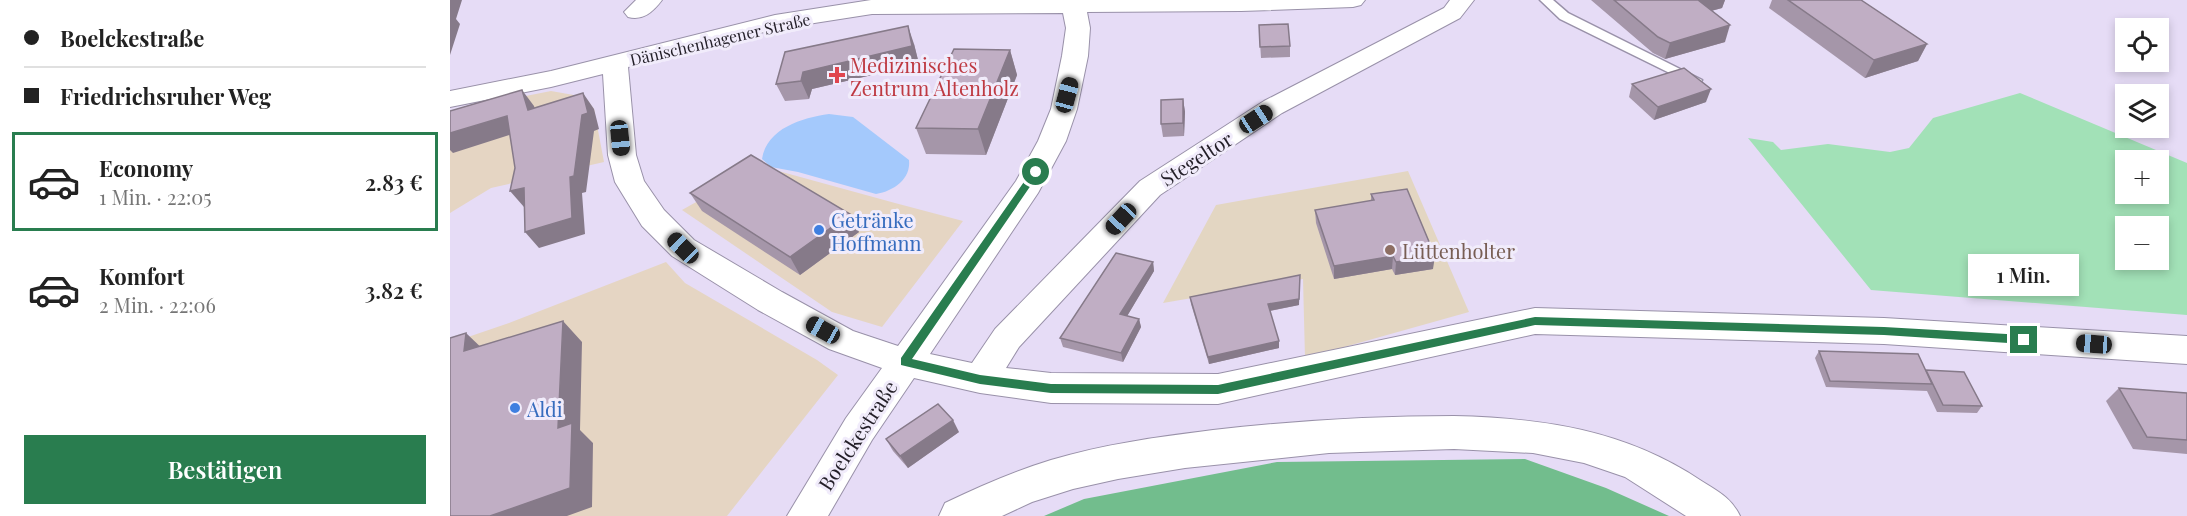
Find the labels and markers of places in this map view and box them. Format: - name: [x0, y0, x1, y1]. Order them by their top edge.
- place label: Medizinisches Zentrum Altenholz: [850, 51, 1019, 101]
- marker: Medizinisches Zentrum Altenholz: [828, 66, 846, 84]
- place label: Getränke Hoffmann: [831, 206, 921, 256]
- marker: Getränke Hoffmann: [812, 223, 826, 237]
- place label: Lüttenholter: [1402, 237, 1515, 264]
- marker: Lüttenholter: [1383, 243, 1397, 257]
- place label: Aldi: [526, 395, 563, 422]
- marker: Aldi: [508, 401, 522, 415]

